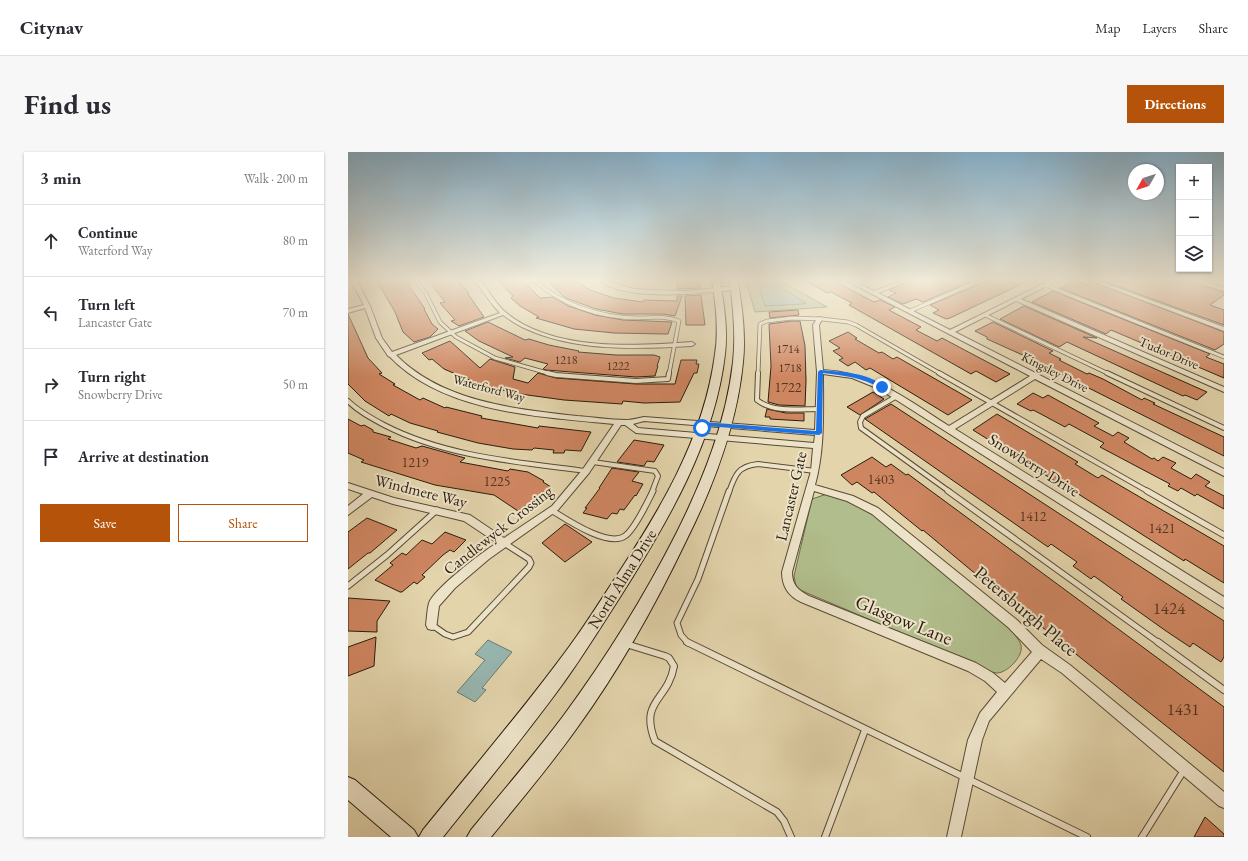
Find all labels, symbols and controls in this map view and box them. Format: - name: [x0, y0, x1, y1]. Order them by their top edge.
- text: Citynav: [20, 15, 83, 40]
- text: Map: [1095, 19, 1120, 37]
- text: Layers: [1142, 19, 1177, 37]
- text: Share: [1199, 19, 1228, 37]
- button: Directions: [1127, 85, 1224, 123]
- text: Find us: [24, 86, 111, 122]
- north arrow: [1128, 164, 1164, 200]
- map controls: [1176, 164, 1212, 272]
- button: +: [1176, 164, 1212, 200]
- text: 3 min: [40, 167, 81, 189]
- text: Walk · 200 m: [244, 170, 308, 187]
- button: −: [1176, 200, 1212, 236]
- text: Continue: [78, 223, 138, 242]
- icon: ahead: [40, 230, 62, 252]
- text: 80 m: [283, 232, 308, 249]
- button: layers: [1176, 236, 1212, 272]
- text: Waterford Way: [78, 242, 152, 259]
- text: Turn left: [78, 295, 135, 314]
- icon: left: [40, 302, 62, 324]
- text: 70 m: [283, 304, 308, 321]
- text: Lancaster Gate: [78, 314, 152, 331]
- street label: Tudor Drive: [1137, 333, 1201, 373]
- house number: 1714: [776, 341, 800, 357]
- street label: Kingsley Drive: [1019, 348, 1091, 396]
- house number: 1218: [554, 352, 578, 368]
- house number: 1222: [606, 358, 630, 374]
- house number: 1718: [778, 360, 802, 376]
- text: Turn right: [78, 367, 146, 386]
- street label: Waterford Way: [451, 370, 527, 406]
- icon: right: [40, 374, 62, 396]
- text: 50 m: [283, 376, 308, 393]
- house number: 1722: [775, 378, 802, 396]
- route end: [873, 378, 891, 396]
- text: Snowberry Drive: [78, 386, 163, 403]
- route start: [693, 419, 711, 437]
- street label: Snowberry Drive: [984, 429, 1084, 501]
- icon: arrive: [40, 446, 62, 468]
- text: Arrive at destination: [78, 447, 209, 466]
- street label: Lancaster Gate: [771, 449, 811, 543]
- house number: 1219: [402, 453, 429, 471]
- street label: Windmere Way: [373, 469, 470, 513]
- house number: 1403: [868, 470, 895, 488]
- house number: 1225: [484, 472, 510, 490]
- street label: Candlewyck Crossing: [439, 480, 558, 579]
- button: Save: [40, 504, 170, 542]
- button: Share: [178, 504, 308, 542]
- house number: 1412: [1020, 507, 1047, 525]
- house number: 1421: [1149, 519, 1175, 537]
- street label: North Alma Drive: [583, 525, 661, 633]
- street label: Petersburgh Place: [969, 560, 1083, 662]
- street label: Glasgow Lane: [852, 589, 956, 651]
- house number: 1424: [1153, 597, 1186, 619]
- house number: 1431: [1167, 698, 1199, 720]

